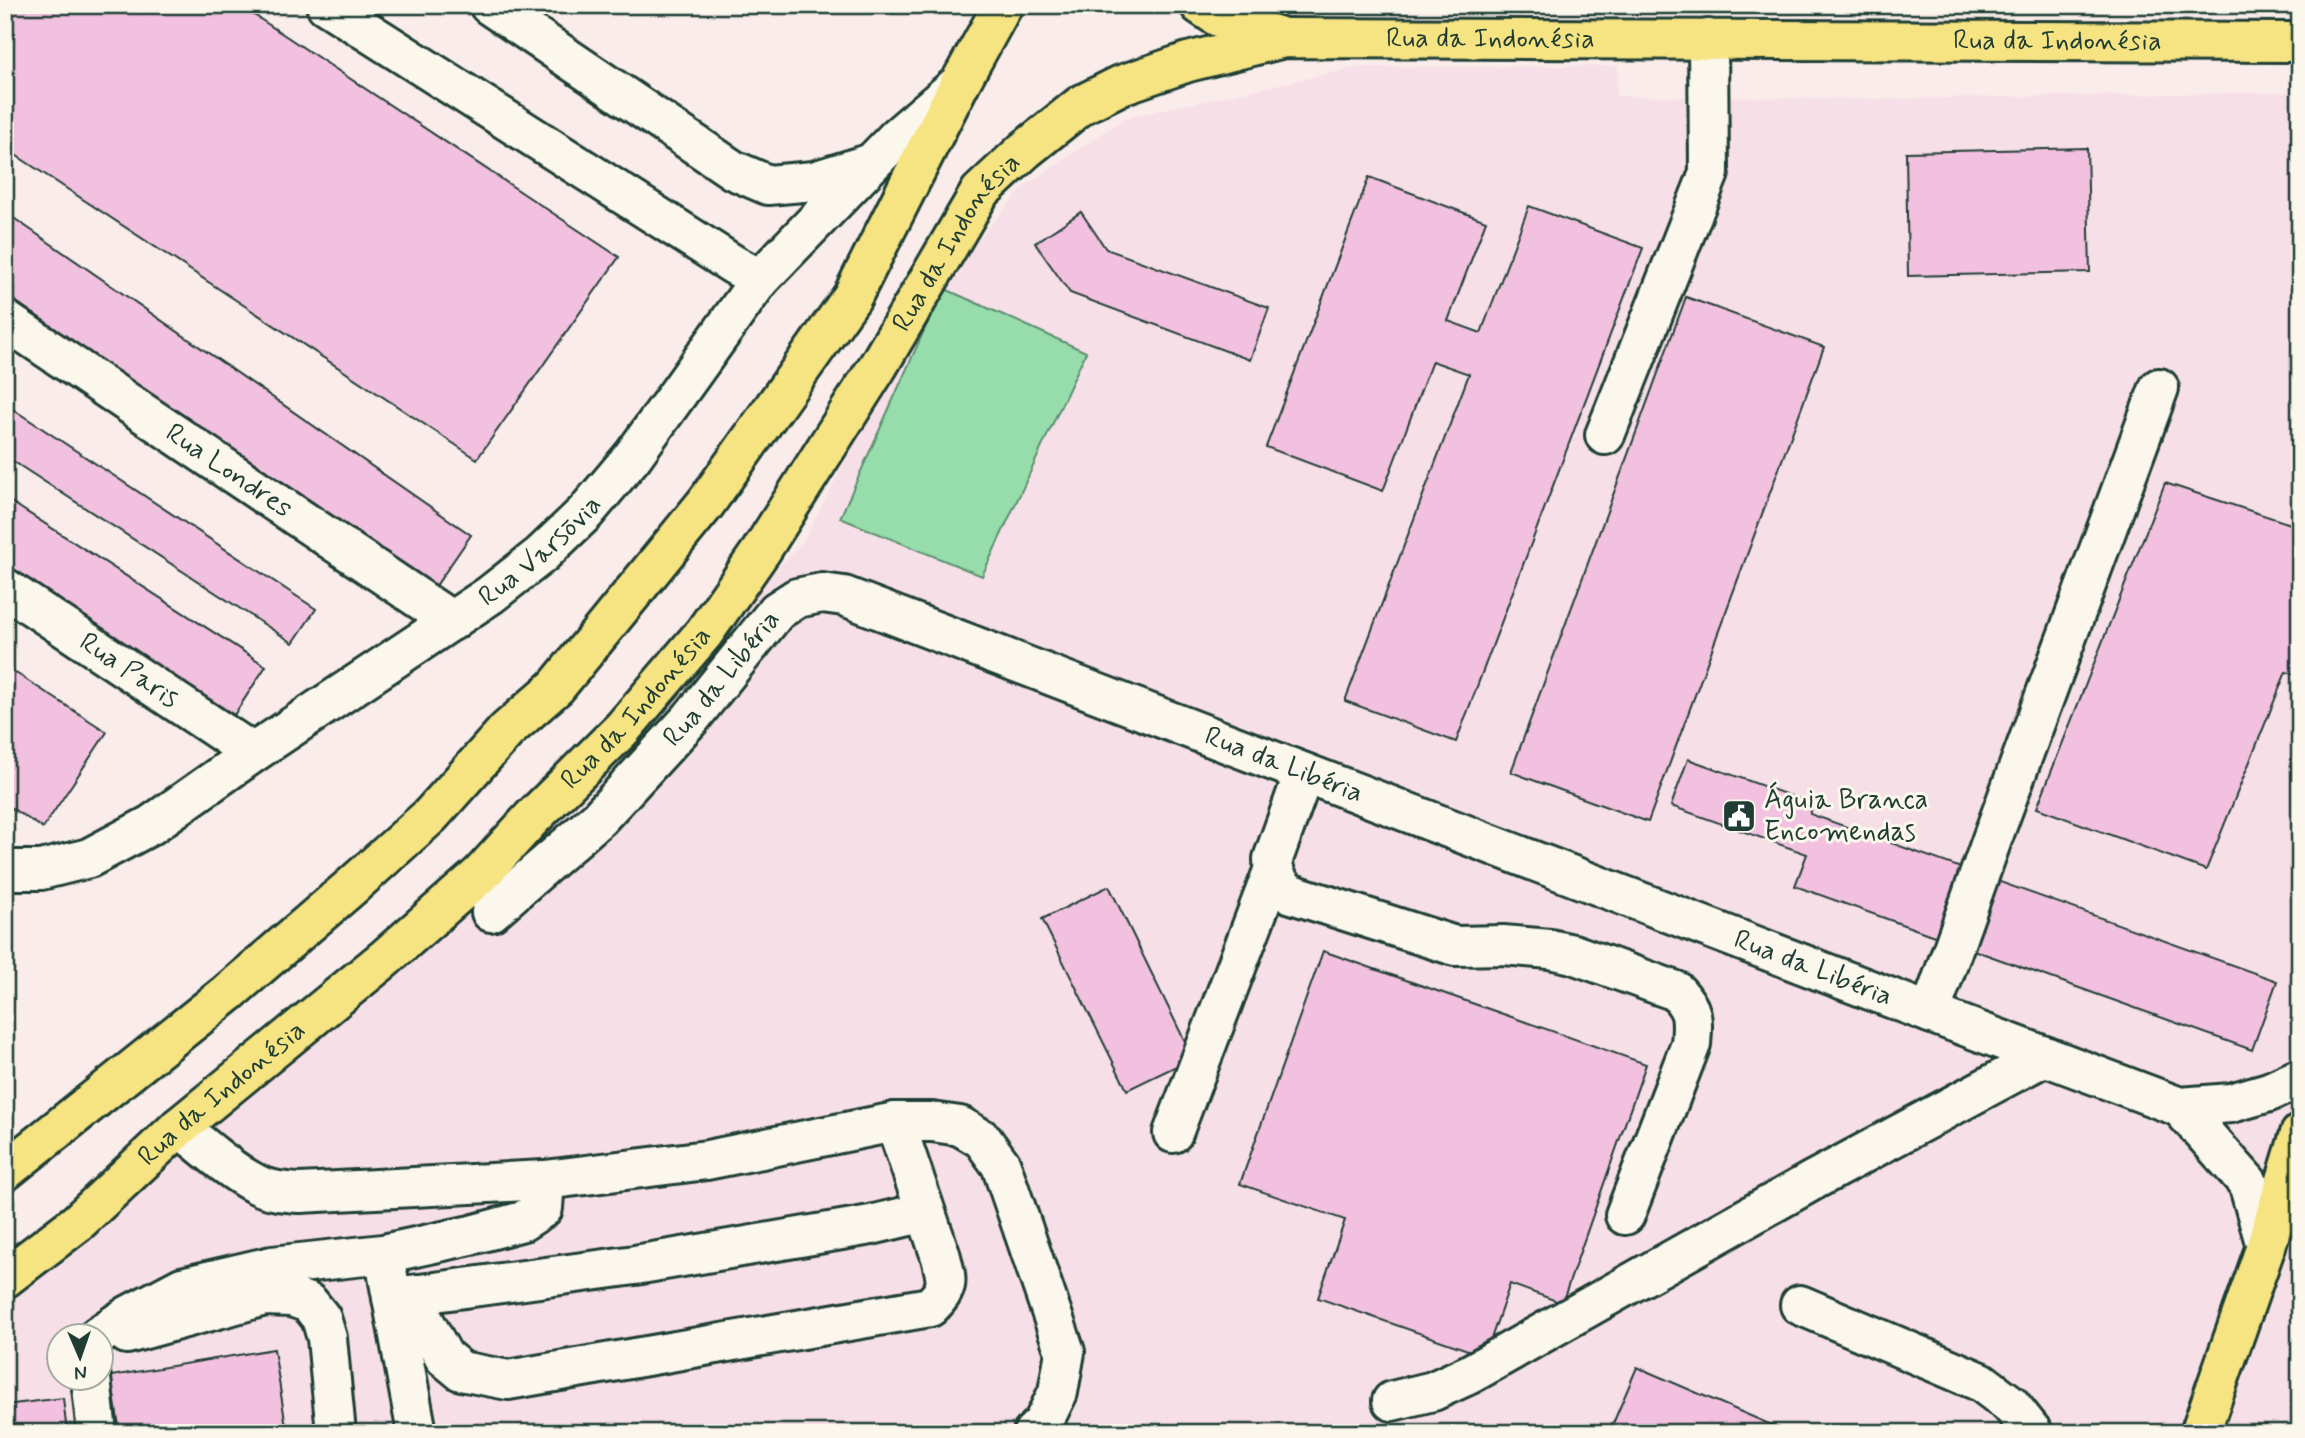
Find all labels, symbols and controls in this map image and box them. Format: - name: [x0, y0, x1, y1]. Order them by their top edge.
- street label: Rua da Indonésia: [1386, 20, 1595, 58]
- street label: Rua da Indonésia: [1953, 22, 2162, 60]
- street label: Rua da Indonésia: [884, 145, 1029, 339]
- street label: Rua Londres: [158, 415, 300, 527]
- street label: Rua Varsōvia: [472, 488, 610, 616]
- street label: Rua da Libéria: [655, 602, 789, 755]
- street label: Rua da Indonésia: [553, 619, 720, 798]
- street label: Rua Paris: [72, 624, 186, 717]
- street label: Rua da Libéria: [1199, 718, 1368, 812]
- place label: Águia Branca Encomendas: [1764, 781, 1928, 851]
- public building icon: Águia Branca Encomendas: [1720, 797, 1758, 835]
- street label: Rua da Libéria: [1729, 921, 1898, 1015]
- street label: Rua da Indonésia: [130, 1012, 313, 1175]
- north arrow: [46, 1322, 116, 1392]
- text: N: [74, 1360, 87, 1385]

